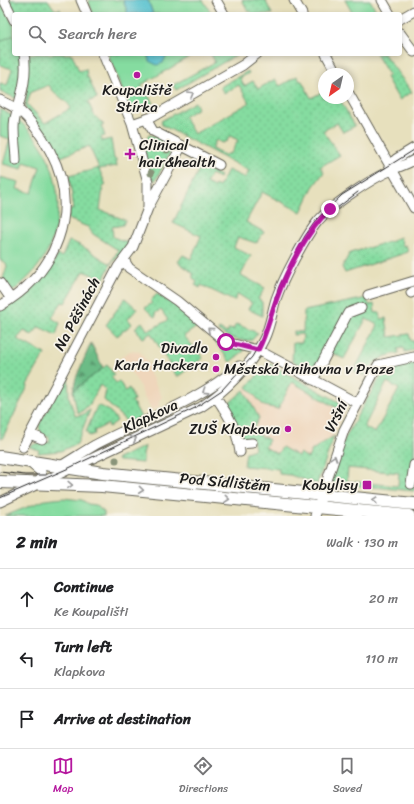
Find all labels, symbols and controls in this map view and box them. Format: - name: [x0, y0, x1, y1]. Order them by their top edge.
- search box: [12, 12, 402, 56]
- text: Search here: [58, 21, 137, 47]
- icon: search: [26, 23, 48, 45]
- north arrow: [318, 68, 354, 104]
- marker: Koupaliště Stírka: [132, 70, 142, 80]
- place label: Koupaliště Stírka: [102, 77, 173, 120]
- one-way arrow: [187, 92, 194, 99]
- place label: Clinical hair&health: [138, 132, 216, 175]
- marker: Clinical hair&health: [124, 148, 136, 160]
- route end: [321, 200, 339, 218]
- street label: Na Pěšinách: [47, 272, 107, 356]
- one-way arrow: [208, 328, 215, 335]
- route start: [217, 333, 235, 351]
- place label: Divadlo Karla Hackera: [115, 335, 209, 378]
- marker: Divadlo Karla Hackera: [211, 352, 221, 362]
- place label: Městská knihovna v Praze: [224, 356, 394, 382]
- marker: Městská knihovna v Praze: [211, 364, 221, 374]
- one-way arrow: [203, 386, 210, 393]
- street label: Klapkova: [118, 392, 183, 440]
- street label: Vršní: [317, 394, 356, 437]
- place label: ZUŠ Klapkova: [189, 416, 280, 442]
- marker: ZUŠ Klapkova: [283, 424, 293, 434]
- one-way arrow: [130, 436, 138, 444]
- one-way arrow: [329, 454, 338, 461]
- street label: Pod Sídlištěm: [178, 465, 272, 499]
- place label: Kobylisy: [302, 472, 358, 498]
- marker: Kobylisy: [361, 479, 373, 491]
- one-way arrow: [67, 481, 73, 489]
- one-way arrow: [138, 486, 144, 495]
- one-way arrow: [224, 494, 230, 503]
- one-way arrow: [372, 495, 378, 504]
- text: 2 min: [16, 527, 57, 557]
- text: Walk · 130 m: [326, 531, 398, 554]
- text: Continue: [54, 574, 114, 600]
- text: 20 m: [369, 587, 398, 610]
- icon: ahead: [16, 588, 38, 610]
- text: Ke Koupališti: [54, 600, 128, 623]
- text: Turn left: [54, 634, 112, 660]
- text: 110 m: [365, 647, 398, 670]
- icon: left: [16, 648, 38, 670]
- text: Klapkova: [54, 660, 105, 683]
- text: Arrive at destination: [54, 706, 191, 732]
- icon: arrive: [16, 708, 38, 730]
- tab: Map: [52, 755, 74, 798]
- tab: Directions: [179, 755, 228, 798]
- tab: Saved: [333, 755, 362, 798]

